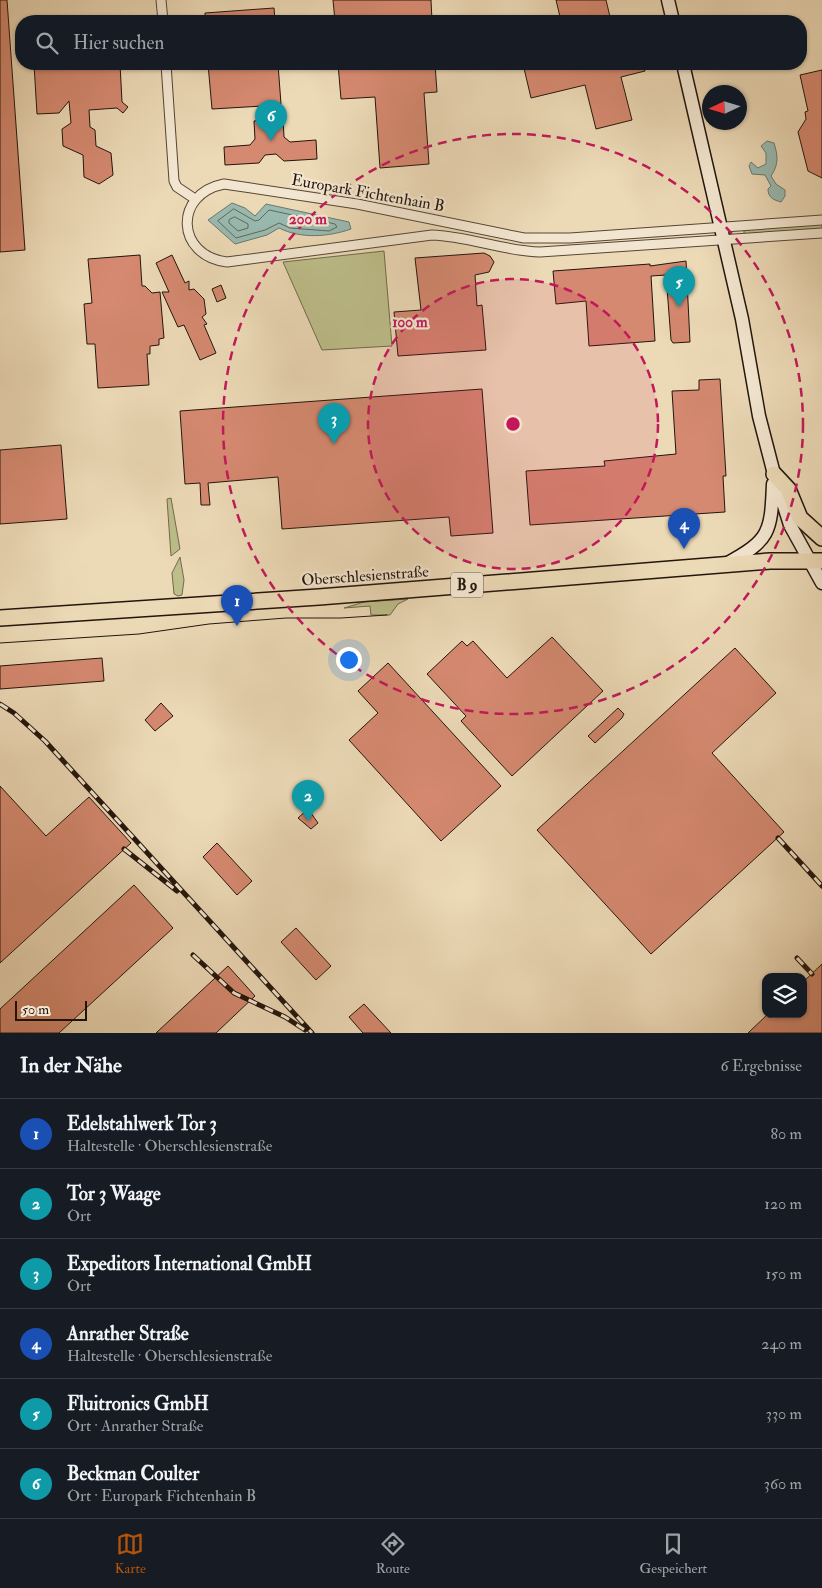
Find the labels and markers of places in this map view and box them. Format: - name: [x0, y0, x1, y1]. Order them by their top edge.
- pin: 6: [255, 100, 287, 141]
- pin: 5: [663, 266, 695, 307]
- pin: 3: [318, 403, 350, 444]
- centre of rings: [504, 415, 522, 433]
- pin: 4: [668, 508, 700, 549]
- pin: 1: [221, 585, 253, 626]
- pin: 2: [292, 780, 324, 821]

